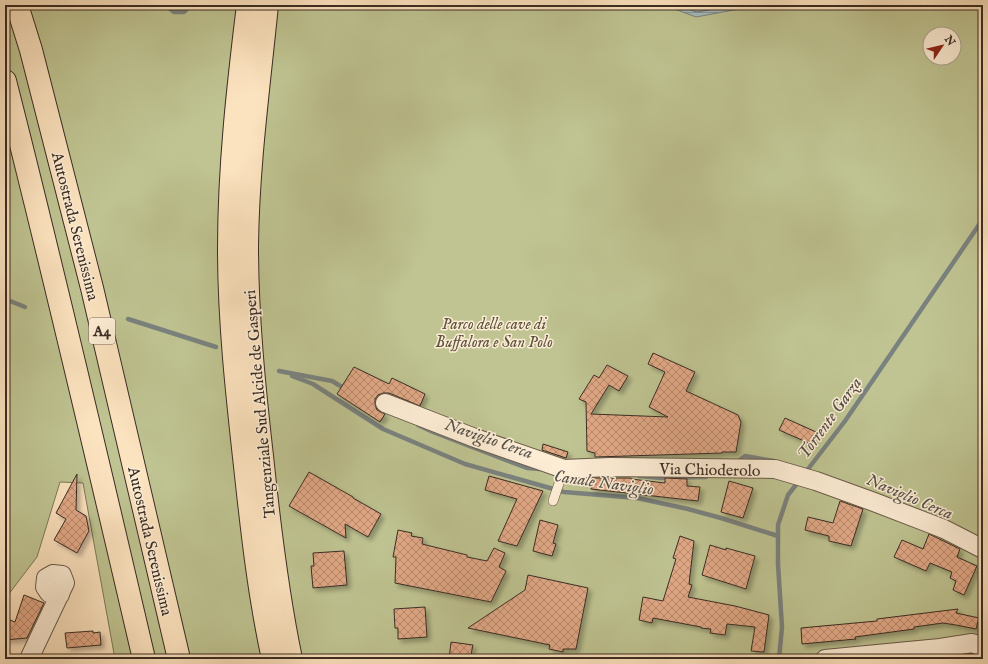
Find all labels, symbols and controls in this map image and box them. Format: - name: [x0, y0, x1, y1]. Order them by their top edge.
- north arrow: [922, 26, 962, 66]
- text: N: [940, 32, 958, 49]
- street label: Autostrada Serenissima: [46, 149, 102, 303]
- street label: Tangenziale Sud Alcide de Gasperi: [241, 289, 281, 519]
- park label: Parco delle cave di Buffalora e San Polo: [435, 315, 553, 353]
- road number: A4: [89, 318, 115, 344]
- water label: Torrente Garza: [793, 373, 867, 464]
- water label: Naviglio Cerca: [442, 415, 536, 464]
- street label: Via Chioderolo: [658, 460, 761, 482]
- street label: Autostrada Serenissima: [122, 464, 176, 618]
- water label: Canale Naviglio: [553, 466, 655, 501]
- water label: Naviglio Cerca: [863, 470, 956, 525]

